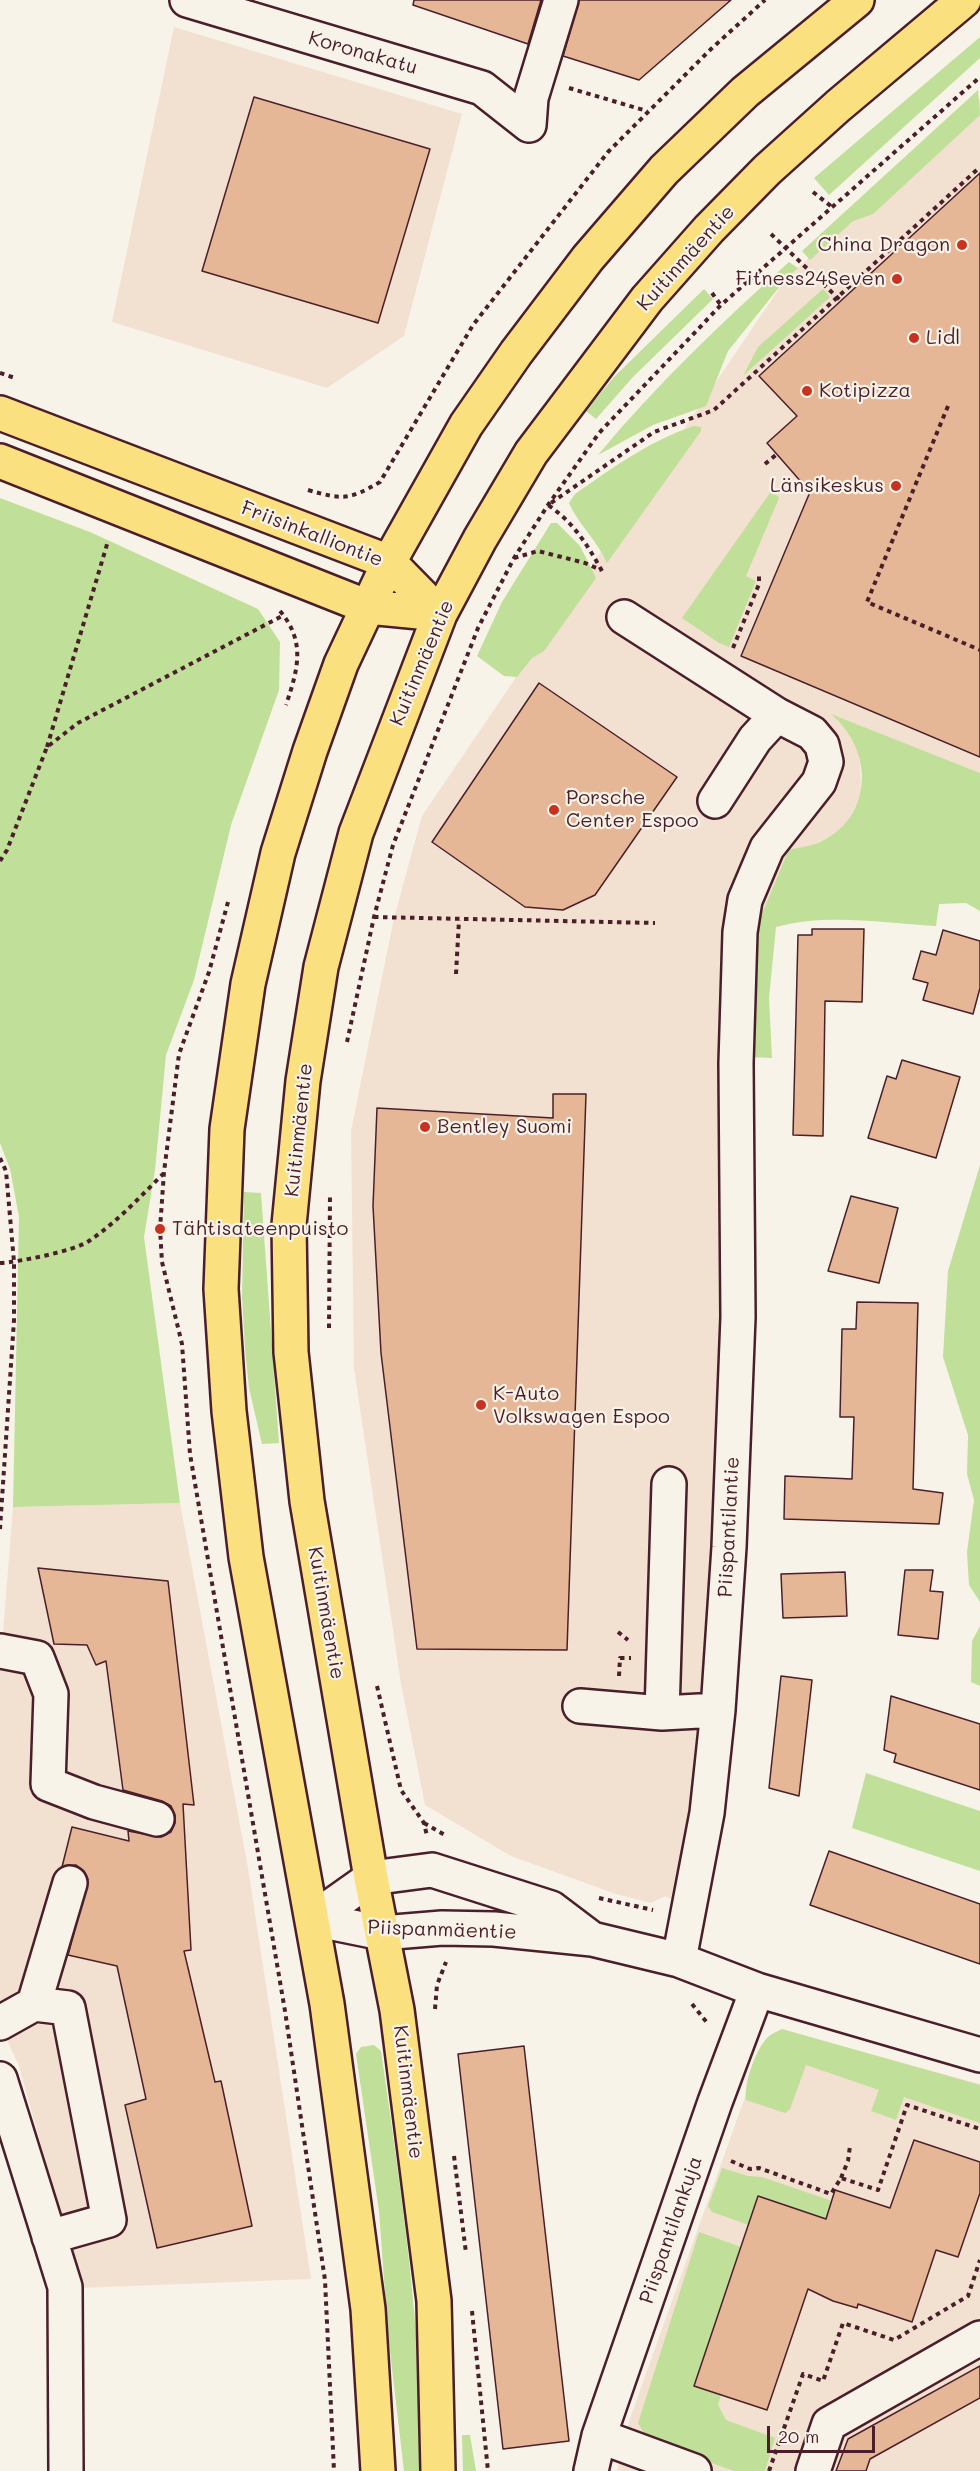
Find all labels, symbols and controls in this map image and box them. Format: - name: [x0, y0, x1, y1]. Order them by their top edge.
- street label: Koronakatu: [306, 26, 420, 80]
- street label: Kuitinmäentie: [632, 200, 740, 316]
- place label: China Dragon: [818, 233, 950, 257]
- marker: China Dragon: [955, 238, 969, 252]
- place label: Fitness24Seven: [735, 267, 885, 291]
- marker: Fitness24Seven: [890, 272, 904, 286]
- place label: Lidl: [926, 326, 960, 350]
- marker: Lidl: [907, 331, 921, 345]
- place label: Kotipizza: [819, 379, 911, 403]
- marker: Kotipizza: [800, 384, 814, 398]
- place label: Länsikeskus: [770, 474, 884, 498]
- marker: Länsikeskus: [889, 479, 903, 493]
- street label: Friisinkalliontie: [238, 496, 386, 572]
- street label: Kuitinmäentie: [385, 596, 459, 730]
- place label: Porsche Center Espoo: [566, 786, 699, 833]
- marker: Porsche Center Espoo: [547, 803, 561, 817]
- street label: Kuitinmäentie: [280, 1062, 318, 1198]
- place label: Bentley Suomi: [437, 1115, 572, 1139]
- marker: Bentley Suomi: [418, 1120, 432, 1134]
- place label: Tähtisateenpuisto: [172, 1217, 348, 1241]
- marker: Tähtisateenpuisto: [153, 1222, 167, 1236]
- place label: K-Auto Volkswagen Espoo: [493, 1382, 670, 1429]
- marker: K-Auto Volkswagen Espoo: [474, 1398, 488, 1412]
- street label: Piispantilantie: [713, 1456, 745, 1598]
- street label: Kuitinmäentie: [303, 1545, 349, 1681]
- street label: Piispanmäentie: [367, 1915, 517, 1945]
- street label: Kuitinmäentie: [388, 2024, 428, 2160]
- street label: Piispantilankuja: [635, 2153, 707, 2307]
- scale bar: [770, 2414, 878, 2452]
- text: 20 m: [778, 2424, 819, 2448]

